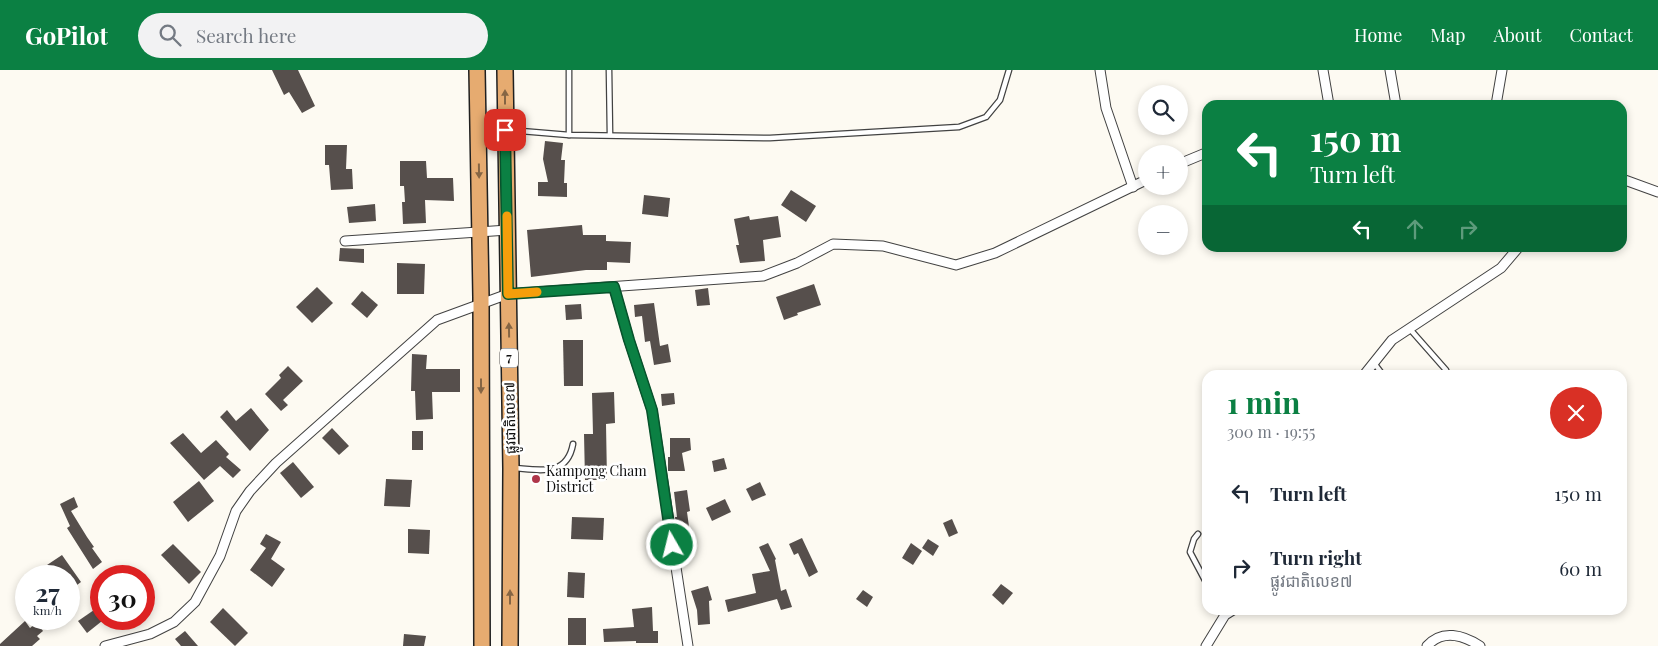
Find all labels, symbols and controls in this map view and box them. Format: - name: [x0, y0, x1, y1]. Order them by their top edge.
- search box: [138, 13, 488, 58]
- text: GoPilot: [25, 19, 108, 51]
- icon: search: [156, 21, 184, 49]
- text: Search here: [196, 22, 296, 48]
- text: Home: [1354, 23, 1402, 47]
- text: Map: [1430, 23, 1465, 47]
- text: About: [1493, 23, 1542, 47]
- text: Contact: [1570, 23, 1633, 47]
- map controls: [1138, 85, 1188, 255]
- button: search: [1138, 85, 1188, 135]
- one-way arrow: [501, 89, 509, 105]
- pin: [484, 109, 526, 151]
- text: 150 m: [1310, 114, 1401, 161]
- icon: arrive: [491, 116, 519, 144]
- icon: left: [1227, 120, 1292, 185]
- button: +: [1138, 145, 1188, 195]
- text: Turn left: [1310, 159, 1395, 189]
- one-way arrow: [475, 163, 483, 179]
- button: −: [1138, 205, 1188, 255]
- icon: left: [1348, 215, 1376, 243]
- icon: ahead: [1401, 215, 1429, 243]
- icon: right: [1454, 215, 1482, 243]
- one-way arrow: [505, 322, 513, 338]
- road number: 7: [500, 348, 518, 368]
- one-way arrow: [477, 378, 485, 394]
- street label: ផ្លូវជាតិលេខ៧: [499, 382, 523, 454]
- text: 1 min: [1227, 382, 1301, 422]
- button: close: [1550, 387, 1602, 439]
- text: 300 m · 19:55: [1227, 421, 1315, 442]
- place label: Kampong Cham District: [546, 461, 647, 496]
- marker: Kampong Cham District: [530, 473, 542, 485]
- icon: left: [1227, 479, 1255, 507]
- text: Turn left: [1270, 480, 1347, 506]
- text: 150 m: [1554, 480, 1602, 506]
- position arrow: [645, 518, 697, 570]
- text: Turn right: [1270, 544, 1362, 570]
- icon: right: [1227, 554, 1255, 582]
- text: 60 m: [1559, 555, 1602, 581]
- speed limit sign: 30: [90, 565, 155, 630]
- text: ផ្លូវជាតិលេខ៧: [1270, 570, 1352, 591]
- text: 27: [35, 575, 60, 608]
- one-way arrow: [506, 589, 514, 605]
- text: km/h: [33, 602, 62, 618]

